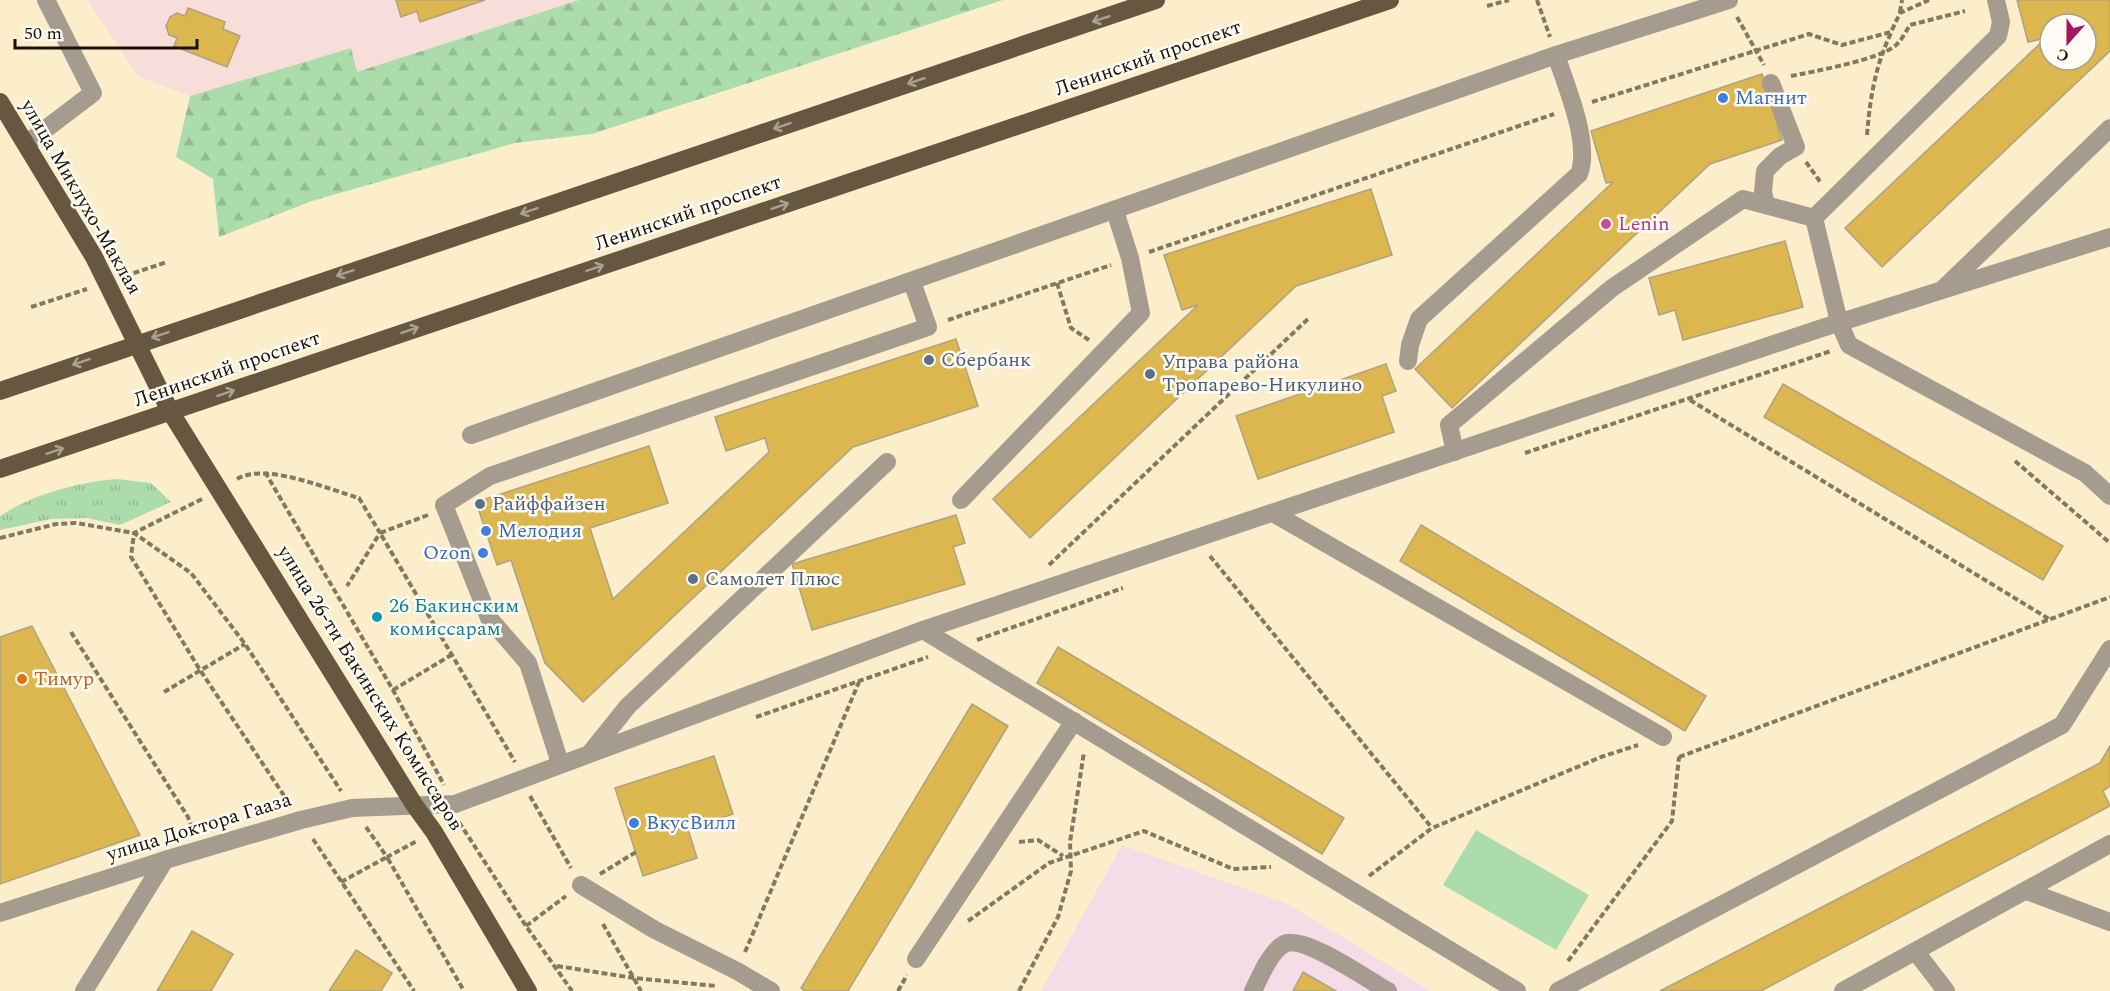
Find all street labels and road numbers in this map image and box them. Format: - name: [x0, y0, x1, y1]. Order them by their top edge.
- street label: Ленинский проспект: [1051, 12, 1245, 104]
- street label: улица Миклухо-Маклая: [12, 93, 149, 300]
- street label: Ленинский проспект: [591, 167, 785, 259]
- street label: Ленинский проспект: [130, 323, 324, 415]
- street label: улица 26-ти Бакинских Комиссаров: [269, 539, 471, 836]
- street label: улица Доктора Гааза: [102, 785, 295, 870]

